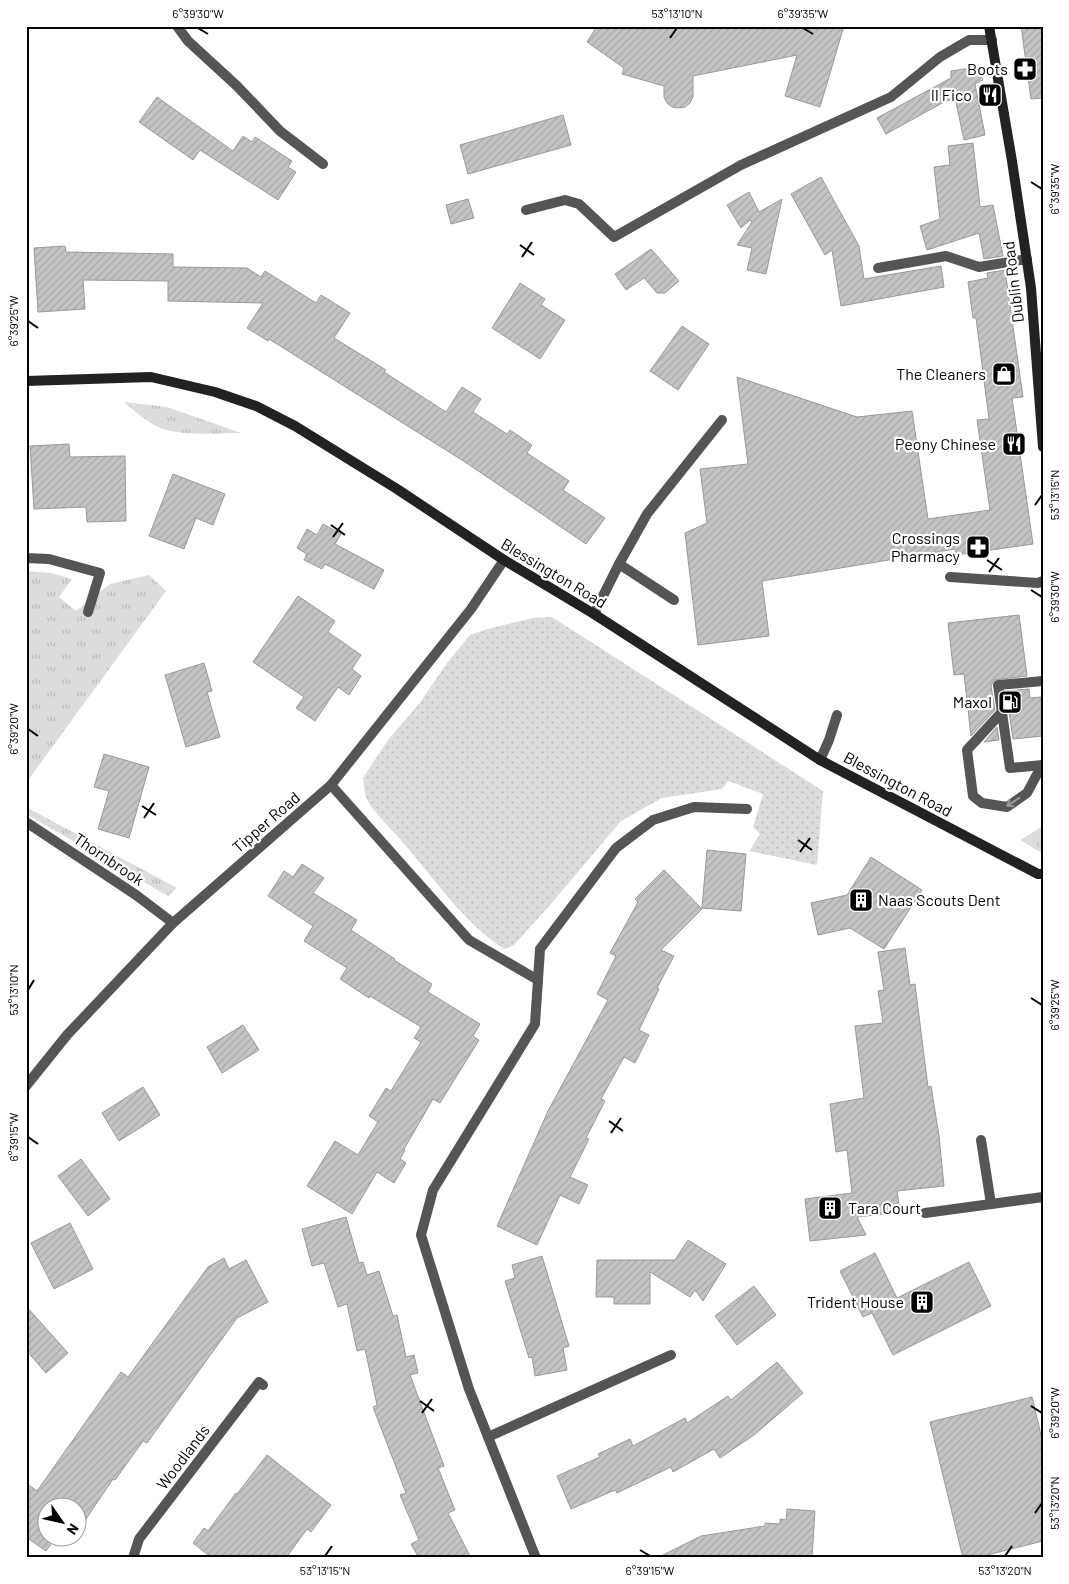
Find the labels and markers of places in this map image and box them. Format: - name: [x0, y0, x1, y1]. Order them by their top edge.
- pharmacy icon: Boots: [1012, 56, 1038, 82]
- place label: Boots: [967, 59, 1008, 78]
- restaurant icon: Il Fico: [977, 82, 1003, 108]
- place label: Il Fico: [931, 85, 972, 104]
- shop icon: The Cleaners: [991, 361, 1017, 387]
- place label: The Cleaners: [896, 364, 986, 383]
- restaurant icon: Peony Chinese: [1001, 431, 1027, 457]
- place label: Peony Chinese: [895, 434, 996, 453]
- place label: Crossings Pharmacy: [891, 528, 961, 565]
- pharmacy icon: Crossings Pharmacy: [965, 534, 991, 560]
- fuel station icon: Maxol: [997, 689, 1023, 715]
- place label: Maxol: [953, 692, 992, 711]
- building icon: Naas Scouts Dent: [848, 887, 874, 913]
- place label: Naas Scouts Dent: [878, 890, 1001, 909]
- building icon: Tara Court: [817, 1195, 843, 1221]
- place label: Tara Court: [848, 1198, 921, 1217]
- building icon: Trident House: [909, 1289, 935, 1315]
- place label: Trident House: [807, 1292, 904, 1311]

